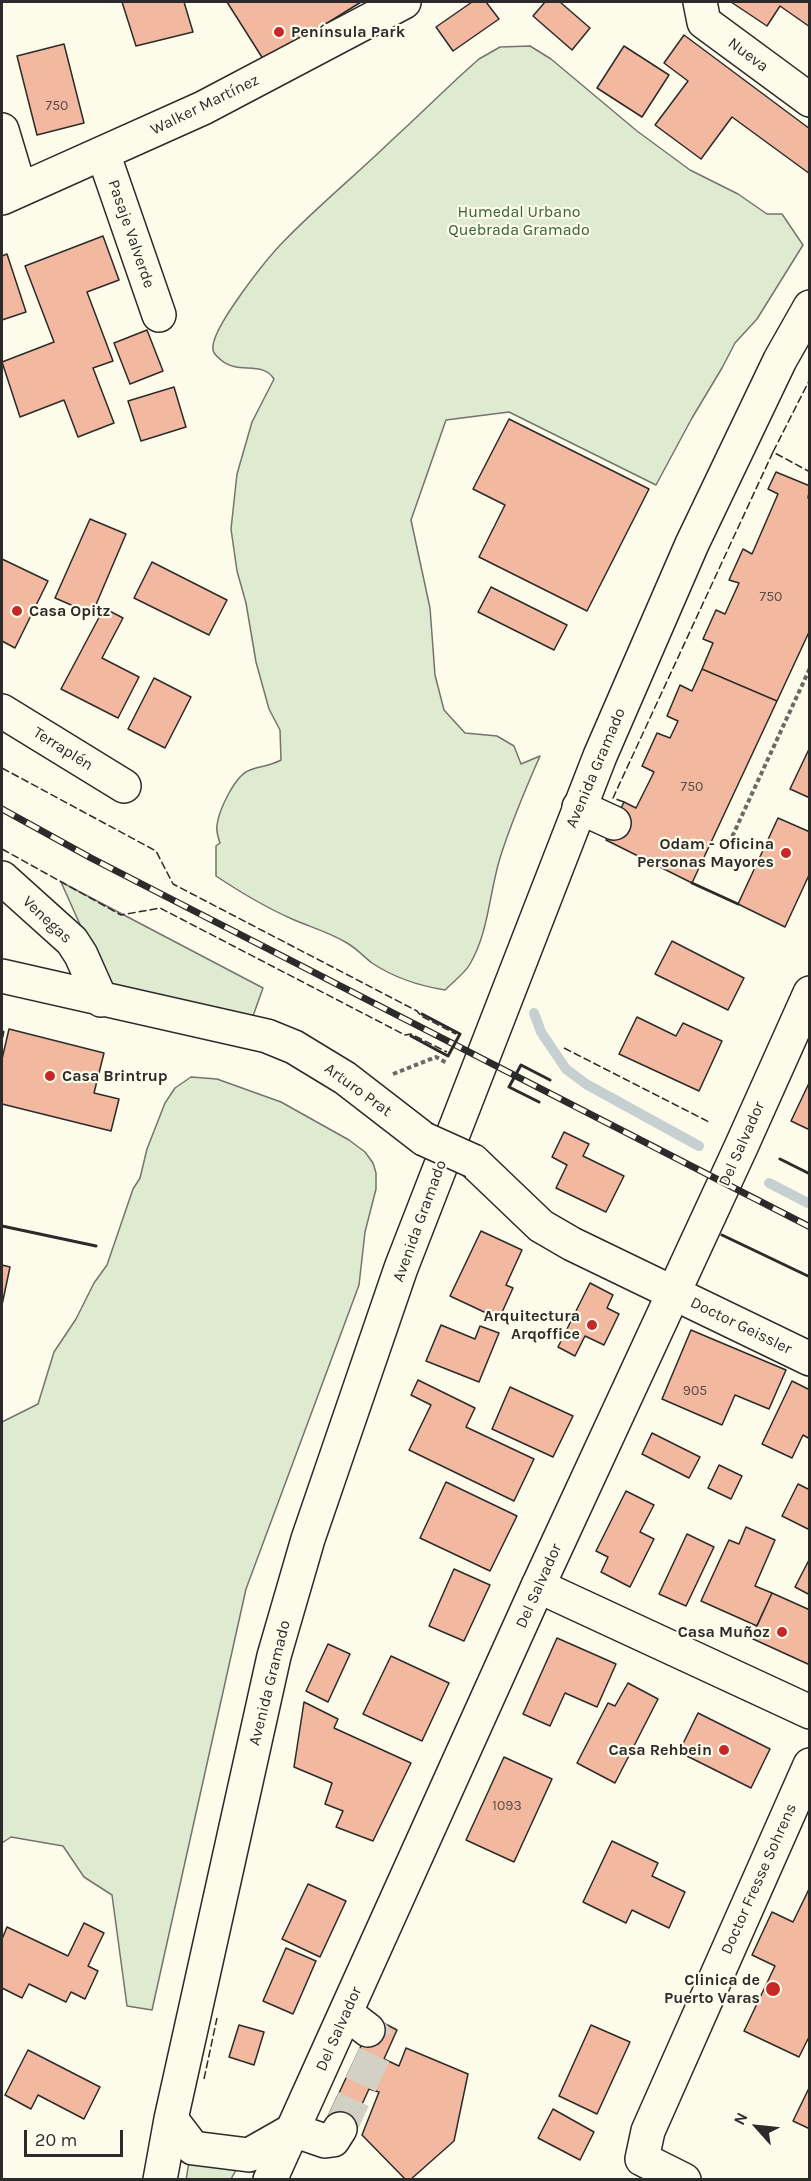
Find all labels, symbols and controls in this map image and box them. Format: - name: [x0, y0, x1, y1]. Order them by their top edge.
- place label: Península Park: [291, 22, 405, 42]
- marker: Península Park: [272, 25, 286, 39]
- street label: Nueva: [724, 34, 772, 76]
- street label: Walker Martínez: [148, 70, 262, 140]
- house number: 750: [46, 98, 68, 114]
- street label: Pasaje Valverde: [103, 177, 159, 291]
- park label: Humedal Urbano Quebrada Gramado: [448, 202, 590, 240]
- house number: 750: [760, 589, 782, 605]
- place label: Casa Opitz: [29, 601, 111, 621]
- marker: Casa Opitz: [10, 604, 24, 618]
- street label: Avenida Gramado: [562, 705, 630, 831]
- street label: Terraplén: [29, 723, 97, 775]
- house number: 750: [681, 779, 703, 795]
- place label: Odam - Oficina Personas Mayores: [637, 834, 774, 872]
- marker: Odam - Oficina Personas Mayores: [779, 846, 793, 860]
- street label: Venegas: [18, 892, 76, 948]
- street label: Arturo Prat: [321, 1059, 395, 1121]
- place label: Casa Brintrup: [62, 1066, 168, 1086]
- marker: Casa Brintrup: [43, 1069, 57, 1083]
- street label: Del Salvador: [715, 1099, 769, 1189]
- street label: Avenida Gramado: [389, 1157, 451, 1285]
- street label: Doctor Geissler: [687, 1293, 795, 1359]
- place label: Arquitectura Arqoffice: [483, 1306, 580, 1344]
- marker: Arquitectura Arqoffice: [585, 1318, 599, 1332]
- house number: 905: [683, 1383, 707, 1399]
- street label: Del Salvador: [512, 1541, 566, 1631]
- street label: Avenida Gramado: [245, 1618, 295, 1748]
- place label: Casa Muñoz: [678, 1622, 770, 1642]
- marker: Casa Muñoz: [775, 1625, 789, 1639]
- place label: Casa Rehbein: [608, 1740, 712, 1760]
- marker: Casa Rehbein: [717, 1743, 731, 1757]
- house number: 1093: [492, 1798, 522, 1814]
- street label: Doctor Fresse Sohrens: [717, 1801, 801, 1957]
- place label: Clinica de Puerto Varas: [664, 1970, 760, 2008]
- marker: Clinica de Puerto Varas: [764, 1980, 782, 1998]
- street label: Del Salvador: [312, 1984, 366, 2074]
- north arrow: [727, 2097, 787, 2157]
- text: N: [729, 2109, 752, 2128]
- scale bar: [27, 2118, 126, 2156]
- text: 20 m: [35, 2129, 77, 2151]

